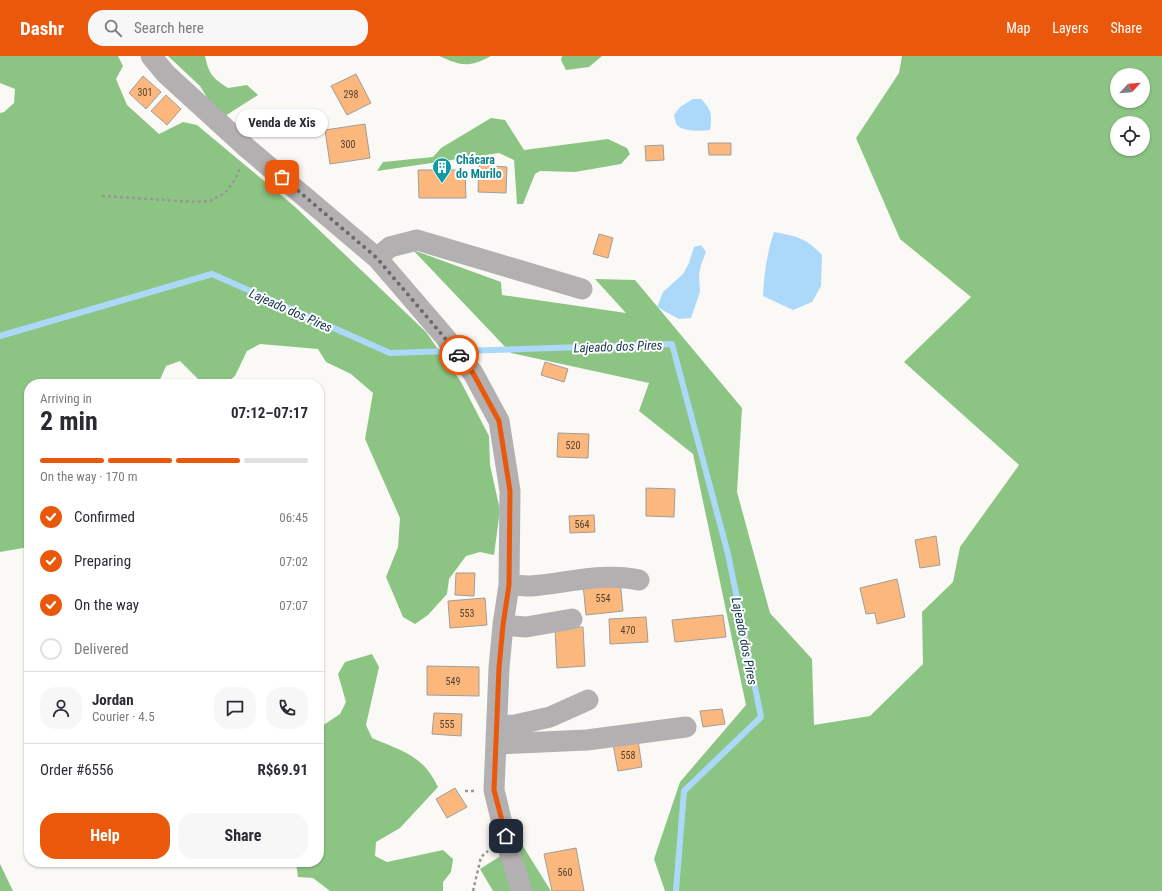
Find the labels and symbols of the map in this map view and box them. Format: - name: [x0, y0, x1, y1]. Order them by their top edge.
- north arrow: [1110, 68, 1150, 108]
- house number: 301: [138, 87, 152, 98]
- house number: 298: [344, 89, 358, 100]
- callout: Venda de Xis: [236, 109, 328, 137]
- house number: 300: [341, 139, 355, 150]
- place label: Chácara do Murilo: [456, 153, 502, 181]
- building icon: Chácara do Murilo: [431, 156, 453, 184]
- pin: [265, 160, 299, 194]
- water label: Lajeado dos Pires: [247, 286, 335, 335]
- courier: [439, 335, 479, 375]
- water label: Lajeado dos Pires: [573, 337, 663, 356]
- house number: 520: [566, 440, 580, 451]
- house number: 564: [575, 519, 589, 530]
- house number: 554: [596, 593, 610, 604]
- water label: Lajeado dos Pires: [729, 596, 760, 686]
- house number: 553: [460, 608, 474, 619]
- house number: 470: [621, 625, 635, 636]
- house number: 549: [446, 676, 460, 687]
- house number: 555: [440, 719, 454, 730]
- house number: 558: [621, 750, 635, 761]
- pin: [489, 819, 523, 853]
- house number: 560: [558, 867, 572, 878]

